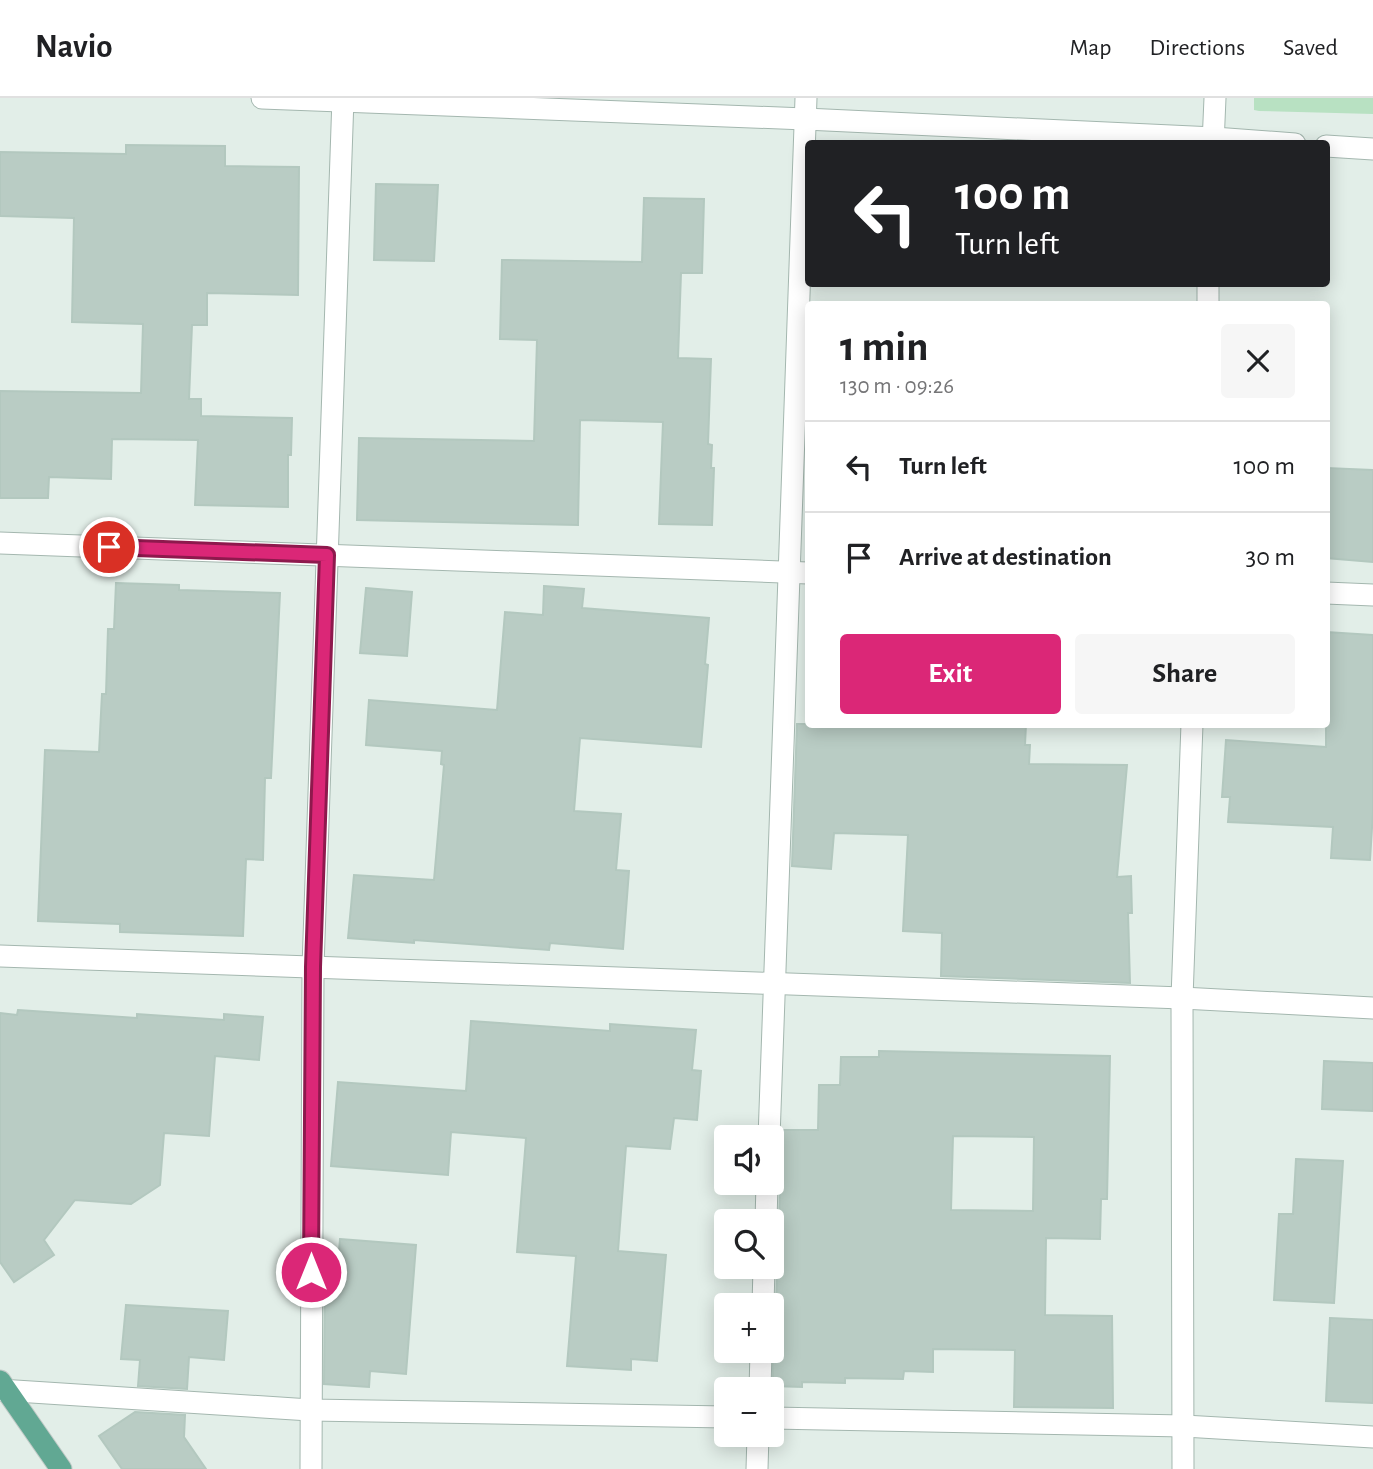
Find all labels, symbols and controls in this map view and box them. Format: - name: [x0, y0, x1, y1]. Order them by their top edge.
- text: Navio: [35, 31, 113, 64]
- text: Map: [1069, 36, 1111, 60]
- text: Directions: [1149, 36, 1245, 60]
- text: Saved: [1283, 36, 1338, 60]
- icon: left: [840, 168, 931, 259]
- text: 100 m: [955, 170, 1071, 219]
- text: Turn left: [955, 228, 1059, 260]
- button: close: [1221, 324, 1295, 398]
- text: 1 min: [840, 326, 929, 368]
- text: 130 m · 09:26: [840, 375, 954, 398]
- icon: left: [840, 448, 878, 486]
- text: Turn left: [899, 453, 987, 479]
- text: 100 m: [1234, 453, 1295, 479]
- pin: [79, 517, 139, 577]
- icon: arrive: [90, 528, 128, 566]
- icon: arrive: [840, 539, 878, 577]
- text: Arrive at destination: [899, 544, 1112, 570]
- text: 30 m: [1245, 544, 1295, 570]
- button: Exit: [840, 634, 1061, 714]
- button: Share: [1075, 634, 1295, 714]
- map controls: [714, 1125, 784, 1447]
- button: sound: [714, 1125, 784, 1195]
- button: search: [714, 1209, 784, 1279]
- position arrow: [274, 1235, 348, 1309]
- button: +: [714, 1293, 784, 1363]
- button: −: [714, 1377, 784, 1447]

